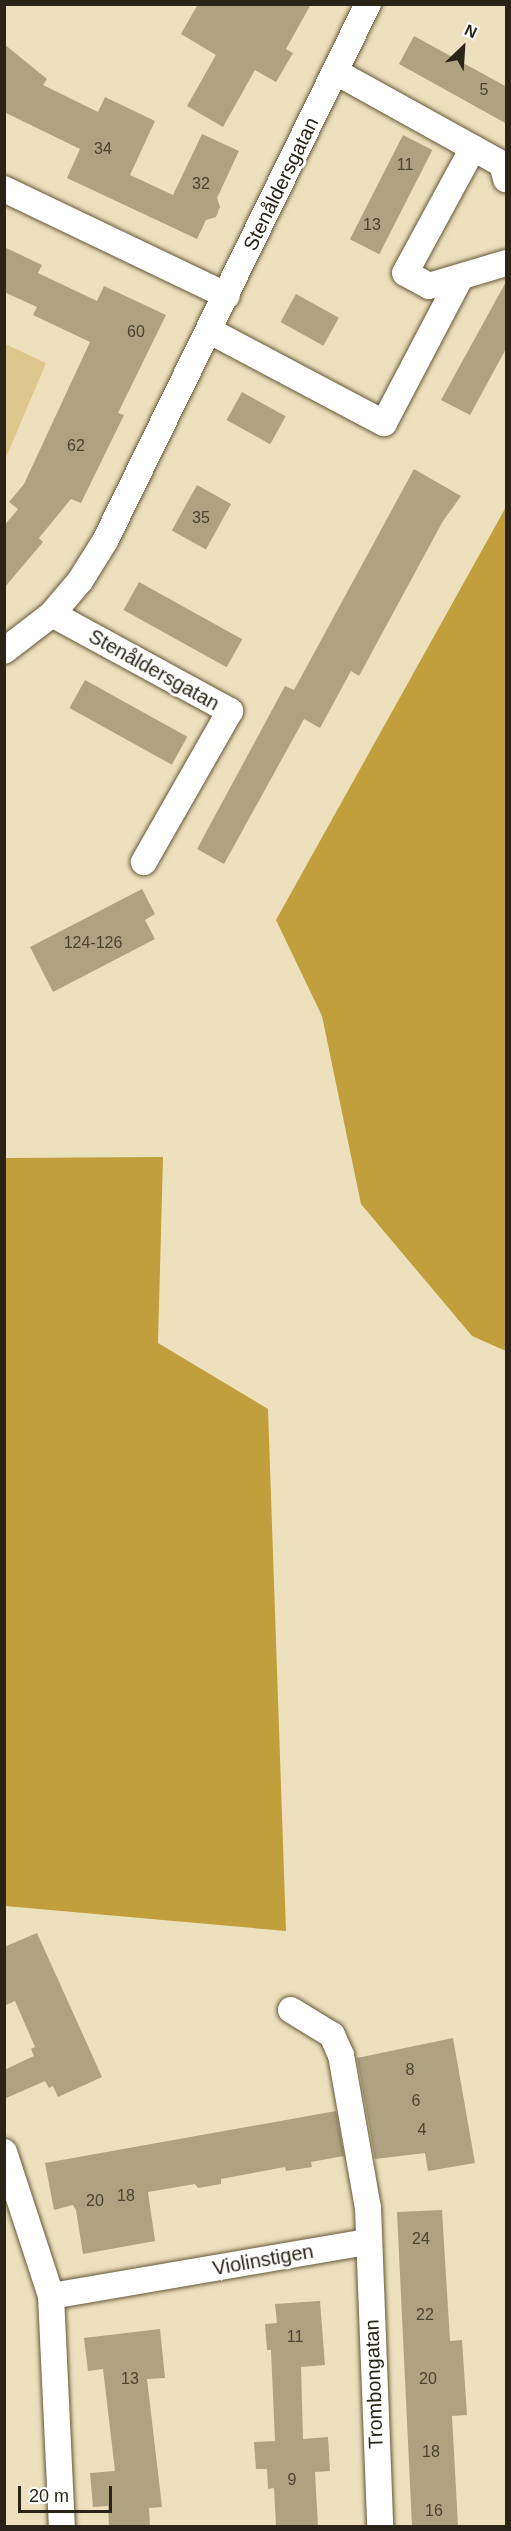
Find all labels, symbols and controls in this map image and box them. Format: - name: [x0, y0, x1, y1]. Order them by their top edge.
- north arrow: [433, 18, 493, 78]
- text: N: [462, 21, 480, 41]
- house number: 5: [480, 80, 488, 100]
- street label: Stenåldersgatan: [238, 113, 324, 255]
- house number: 34: [94, 139, 112, 159]
- house number: 11: [397, 155, 413, 175]
- house number: 32: [192, 174, 210, 194]
- house number: 13: [363, 215, 381, 235]
- house number: 60: [127, 322, 145, 342]
- house number: 62: [67, 436, 85, 456]
- house number: 35: [192, 508, 210, 528]
- street label: Stenåldersgatan: [84, 624, 224, 716]
- house number: 124-126: [64, 933, 122, 953]
- house number: 8: [406, 2060, 414, 2080]
- house number: 6: [412, 2091, 420, 2111]
- house number: 4: [418, 2120, 426, 2140]
- house number: 18: [117, 2186, 135, 2206]
- house number: 20: [86, 2191, 104, 2211]
- house number: 24: [412, 2229, 430, 2249]
- street label: Violinstigen: [211, 2239, 315, 2281]
- house number: 22: [416, 2305, 434, 2325]
- street label: Trombongatan: [360, 2319, 388, 2449]
- house number: 11: [287, 2327, 303, 2347]
- house number: 13: [121, 2369, 139, 2389]
- house number: 20: [419, 2369, 437, 2389]
- house number: 18: [422, 2442, 440, 2462]
- house number: 9: [288, 2470, 296, 2490]
- scale bar: [21, 2474, 116, 2512]
- text: 20 m: [29, 2486, 69, 2506]
- house number: 16: [425, 2501, 443, 2521]

